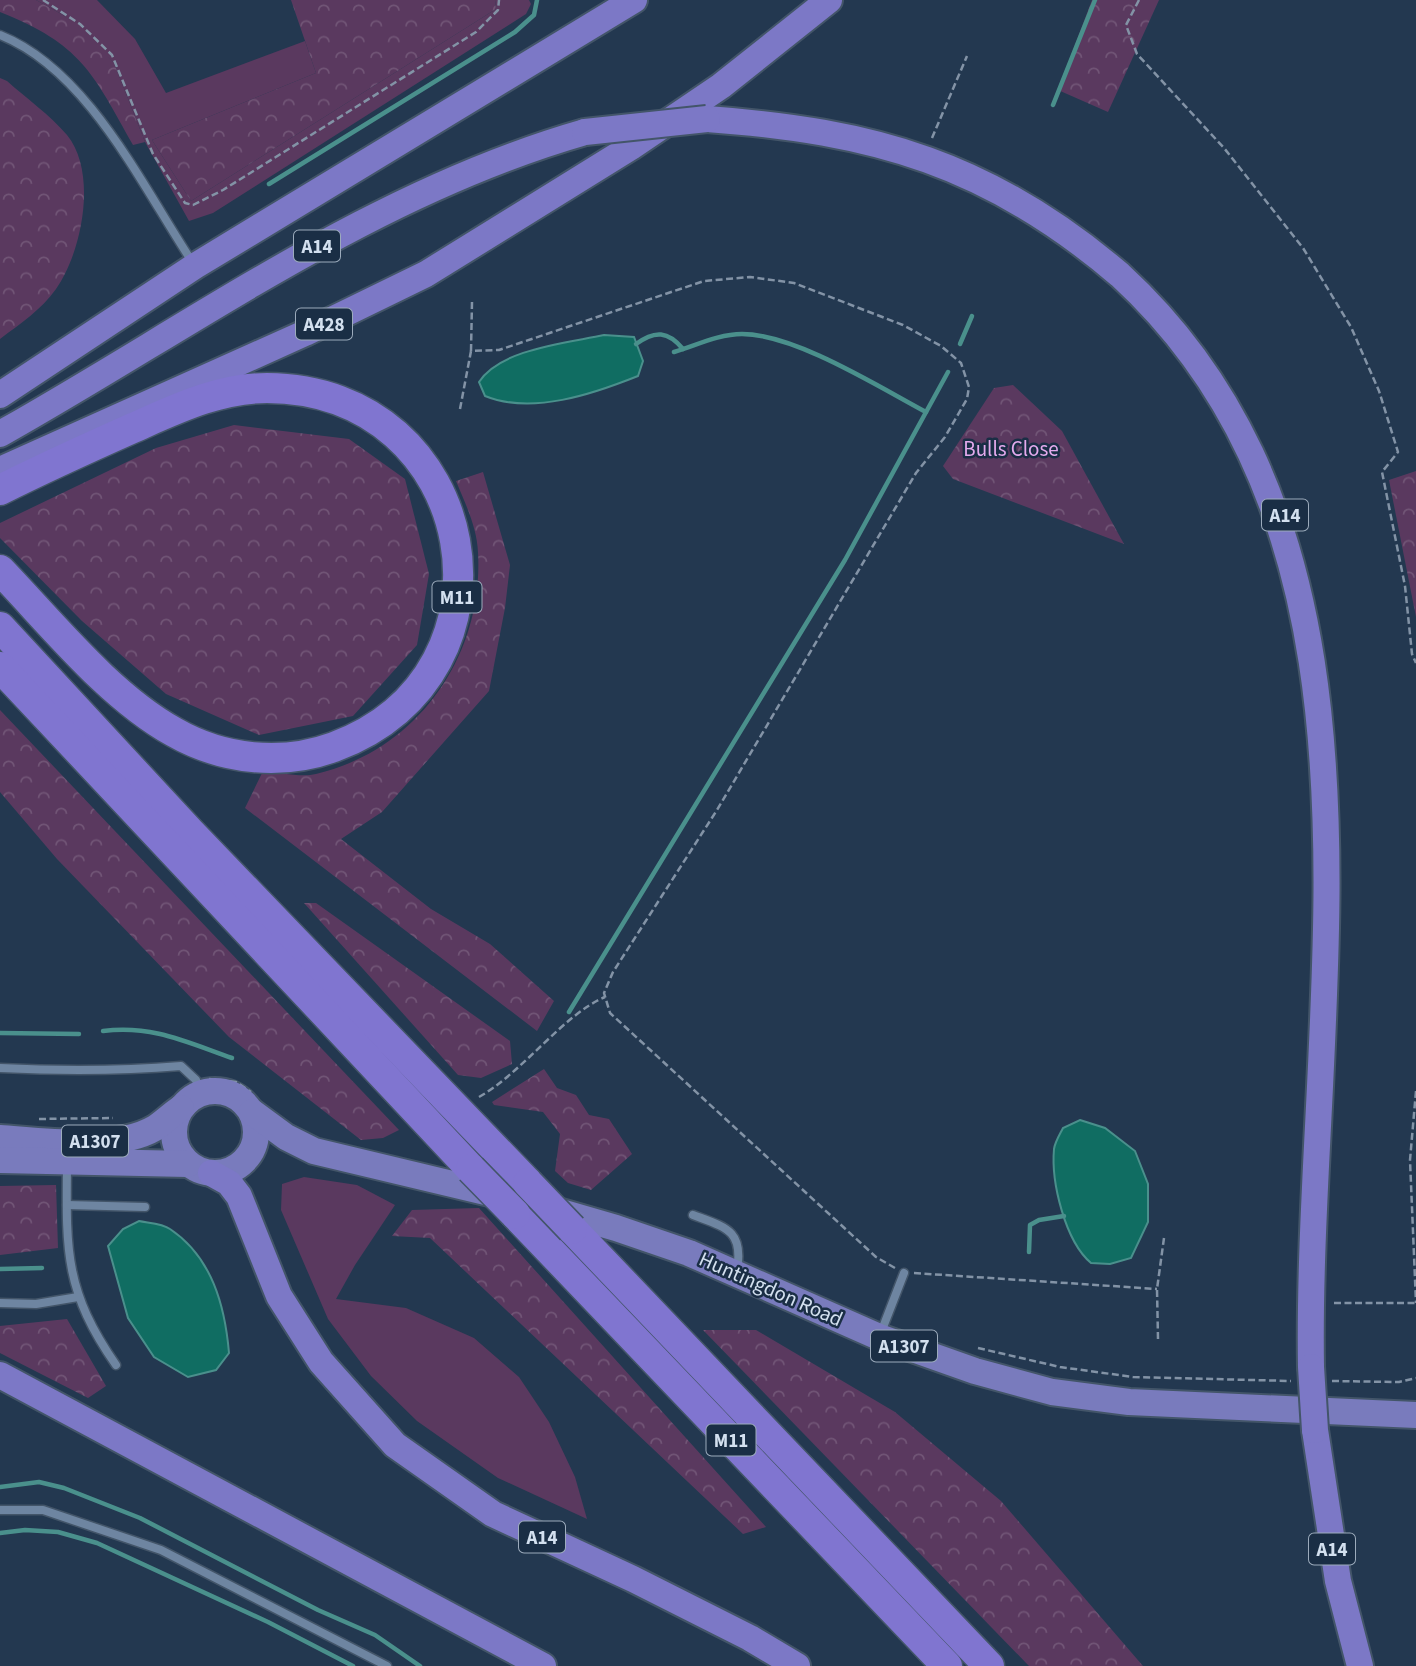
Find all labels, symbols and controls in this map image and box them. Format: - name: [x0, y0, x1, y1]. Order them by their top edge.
- road number: A14: [294, 230, 340, 262]
- road number: A428: [296, 308, 352, 340]
- park label: Bulls Close: [963, 434, 1059, 464]
- road number: A14: [1262, 500, 1308, 530]
- road number: M11: [433, 582, 482, 612]
- road number: A1307: [62, 1126, 128, 1156]
- street label: Huntingdon Road: [694, 1244, 848, 1334]
- road number: A1307: [871, 1330, 937, 1362]
- road number: M11: [706, 1424, 756, 1456]
- road number: A14: [519, 1522, 565, 1553]
- road number: A14: [1309, 1534, 1355, 1564]

